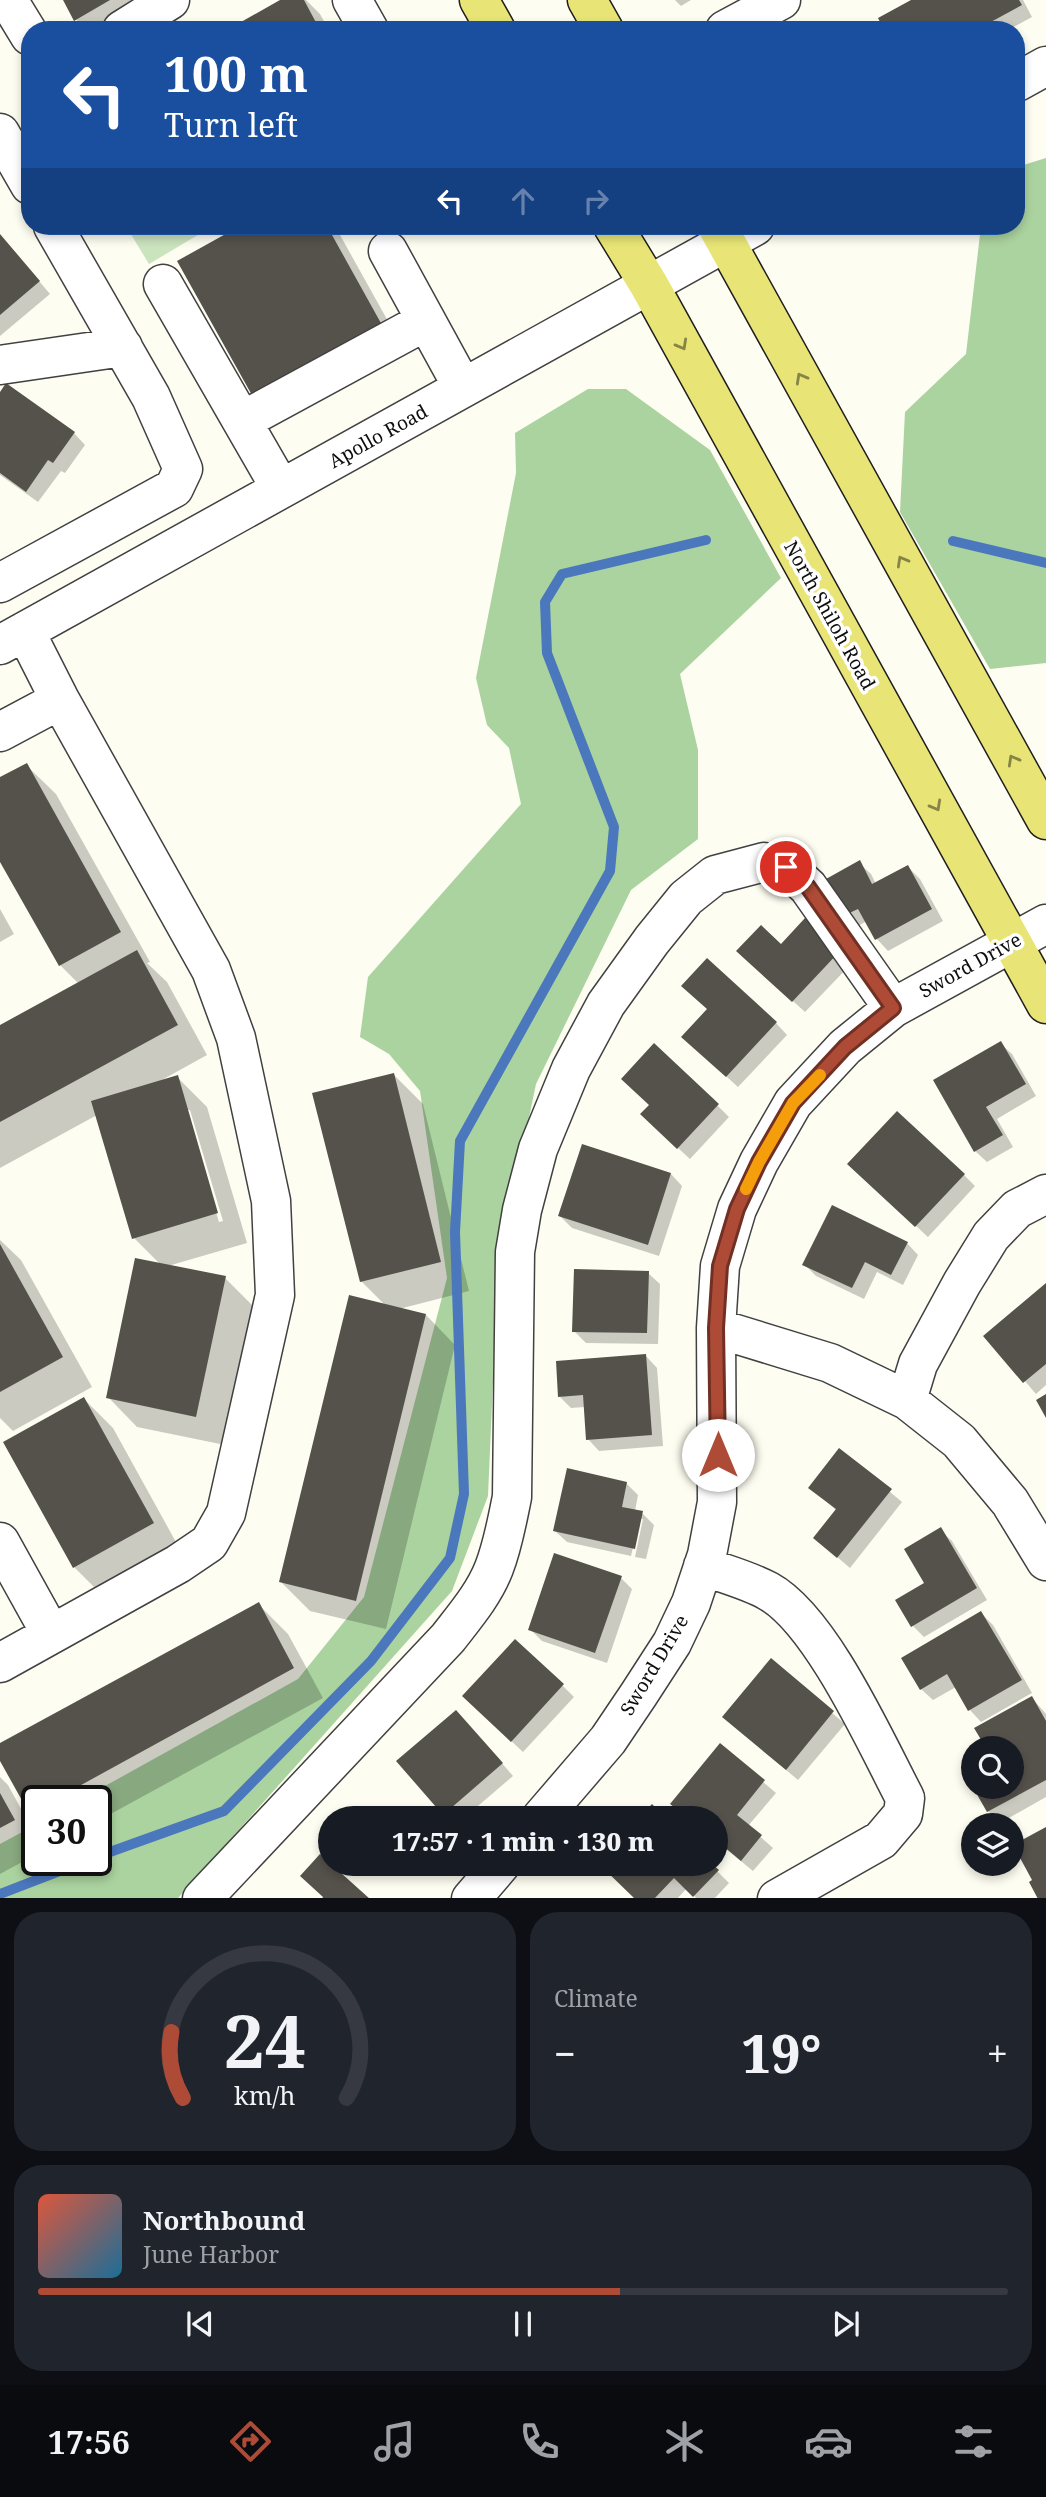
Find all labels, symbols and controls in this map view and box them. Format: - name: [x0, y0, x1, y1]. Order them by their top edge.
- text: 100 m: [164, 40, 308, 106]
- icon: left: [49, 49, 140, 140]
- text: Turn left: [164, 103, 298, 146]
- icon: left: [431, 182, 469, 220]
- icon: ahead: [504, 182, 542, 220]
- icon: right: [577, 182, 615, 220]
- one-way arrow: [674, 337, 687, 350]
- one-way arrow: [796, 373, 809, 386]
- street label: Apollo Road: [324, 398, 432, 474]
- street label: North Shiloh Road: [778, 536, 882, 694]
- one-way arrow: [897, 556, 910, 568]
- one-way arrow: [1008, 755, 1021, 767]
- one-way arrow: [928, 799, 941, 812]
- pin: [756, 837, 816, 897]
- icon: arrive: [767, 848, 805, 886]
- street label: Sword Drive: [914, 926, 1026, 1004]
- position arrow: [681, 1418, 755, 1492]
- street label: Sword Drive: [614, 1610, 694, 1720]
- map controls: [961, 1736, 1024, 1876]
- button: search: [961, 1736, 1024, 1799]
- speed limit sign: 30: [21, 1785, 112, 1876]
- button: layers: [961, 1813, 1024, 1876]
- text: 17:57 · 1 min · 130 m: [392, 1823, 654, 1859]
- text: Climate: [554, 1982, 638, 2014]
- text: 24: [224, 1990, 306, 2089]
- text: 19°: [741, 2017, 821, 2088]
- text: −: [554, 2027, 576, 2079]
- text: +: [987, 2027, 1008, 2079]
- text: km/h: [234, 2077, 296, 2111]
- text: Northbound: [143, 2202, 305, 2238]
- text: June Harbor: [143, 2238, 279, 2270]
- icon: previous: [181, 2305, 219, 2343]
- icon: pause: [504, 2305, 542, 2343]
- icon: next: [827, 2305, 865, 2343]
- icon: directions: [226, 2417, 275, 2466]
- icon: music: [370, 2417, 419, 2466]
- icon: phone: [515, 2417, 564, 2466]
- icon: climate: [660, 2417, 709, 2466]
- icon: car: [804, 2417, 853, 2466]
- icon: filters: [949, 2417, 998, 2466]
- text: 17:56: [48, 2420, 130, 2463]

